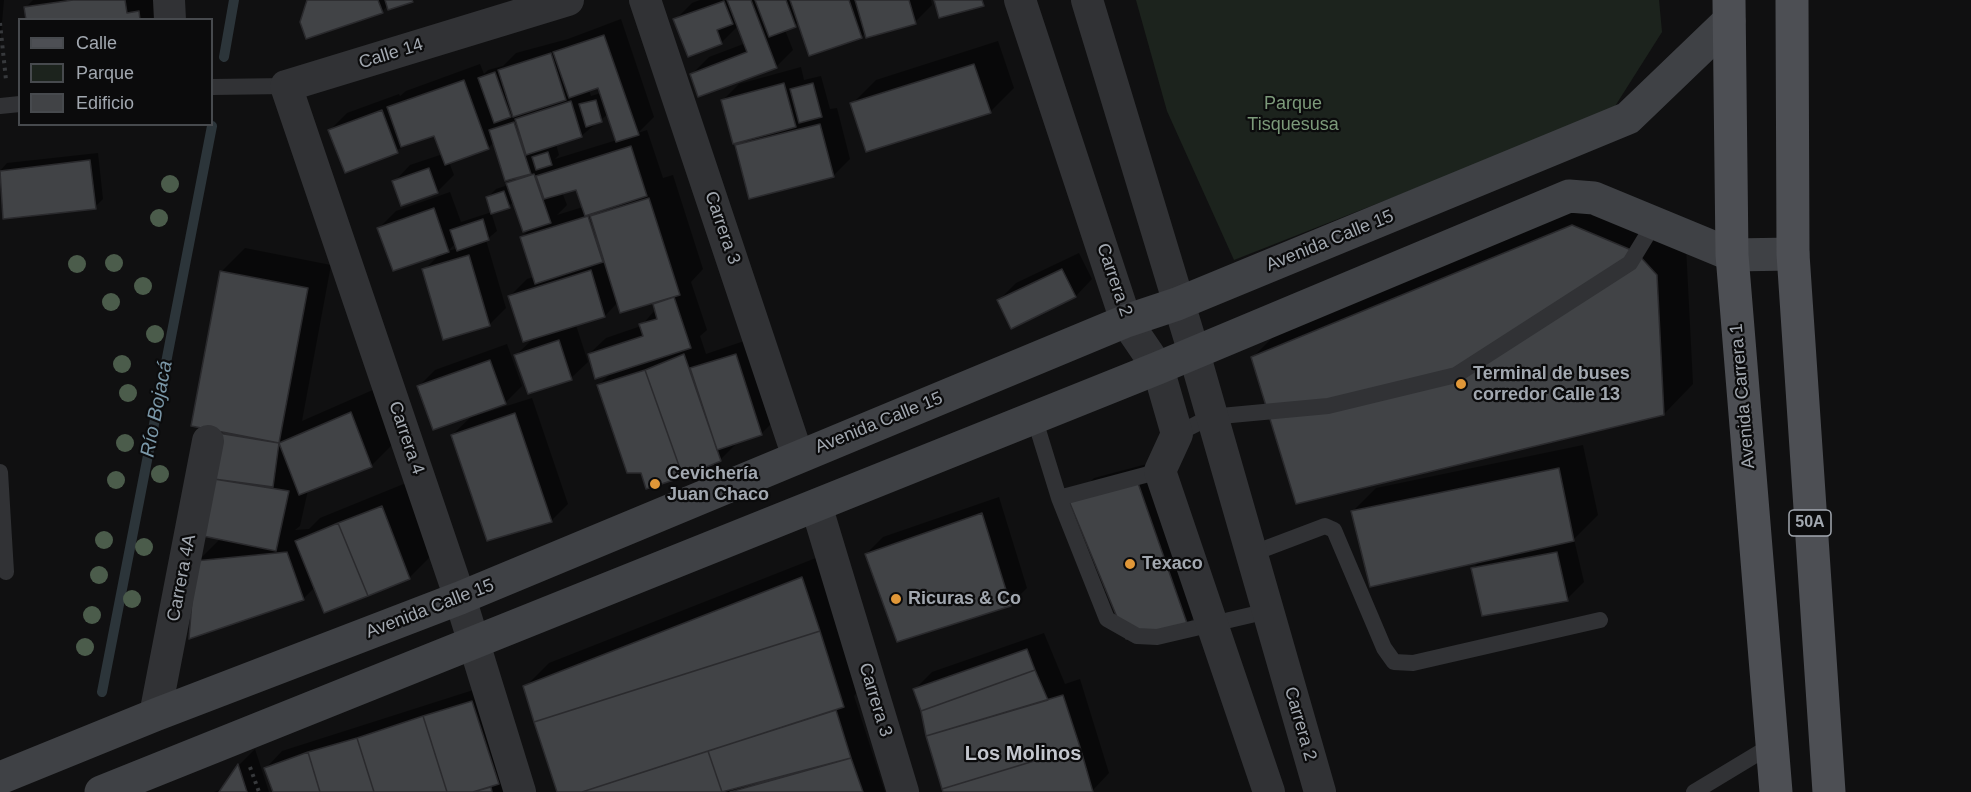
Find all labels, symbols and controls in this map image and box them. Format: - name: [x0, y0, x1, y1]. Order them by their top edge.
- legend: [18, 18, 213, 126]
- text: Calle: [76, 33, 117, 53]
- street label: Calle 14: [356, 34, 426, 74]
- text: Parque: [76, 63, 134, 83]
- text: Edificio: [76, 93, 134, 113]
- park label: Parque Tisquesusa: [1247, 93, 1339, 136]
- street label: Carrera 3: [699, 189, 745, 267]
- street label: Avenida Calle 15: [1263, 206, 1397, 276]
- street label: Carrera 2: [1091, 241, 1137, 319]
- street label: Avenida Carrera 1: [1726, 322, 1760, 470]
- water label: Río Bojacá: [136, 359, 178, 459]
- place label: Terminal de buses corredor Calle 13: [1473, 363, 1630, 406]
- marker: Terminal de buses corredor Calle 13: [1454, 377, 1468, 391]
- street label: Avenida Calle 15: [812, 388, 946, 458]
- street label: Carrera 4: [383, 399, 429, 477]
- place label: Cevichería Juan Chaco: [667, 463, 769, 506]
- marker: Cevichería Juan Chaco: [648, 477, 662, 491]
- road number: 50A: [1789, 510, 1831, 536]
- street label: Carrera 4A: [163, 533, 201, 623]
- place label: Texaco: [1142, 553, 1203, 575]
- marker: Texaco: [1123, 557, 1137, 571]
- street label: Avenida Calle 15: [363, 575, 497, 643]
- place label: Ricuras & Co: [908, 588, 1021, 610]
- marker: Ricuras & Co: [889, 592, 903, 606]
- street label: Carrera 3: [854, 660, 896, 740]
- street label: Carrera 2: [1279, 684, 1321, 764]
- district label: Los Molinos: [965, 742, 1081, 766]

